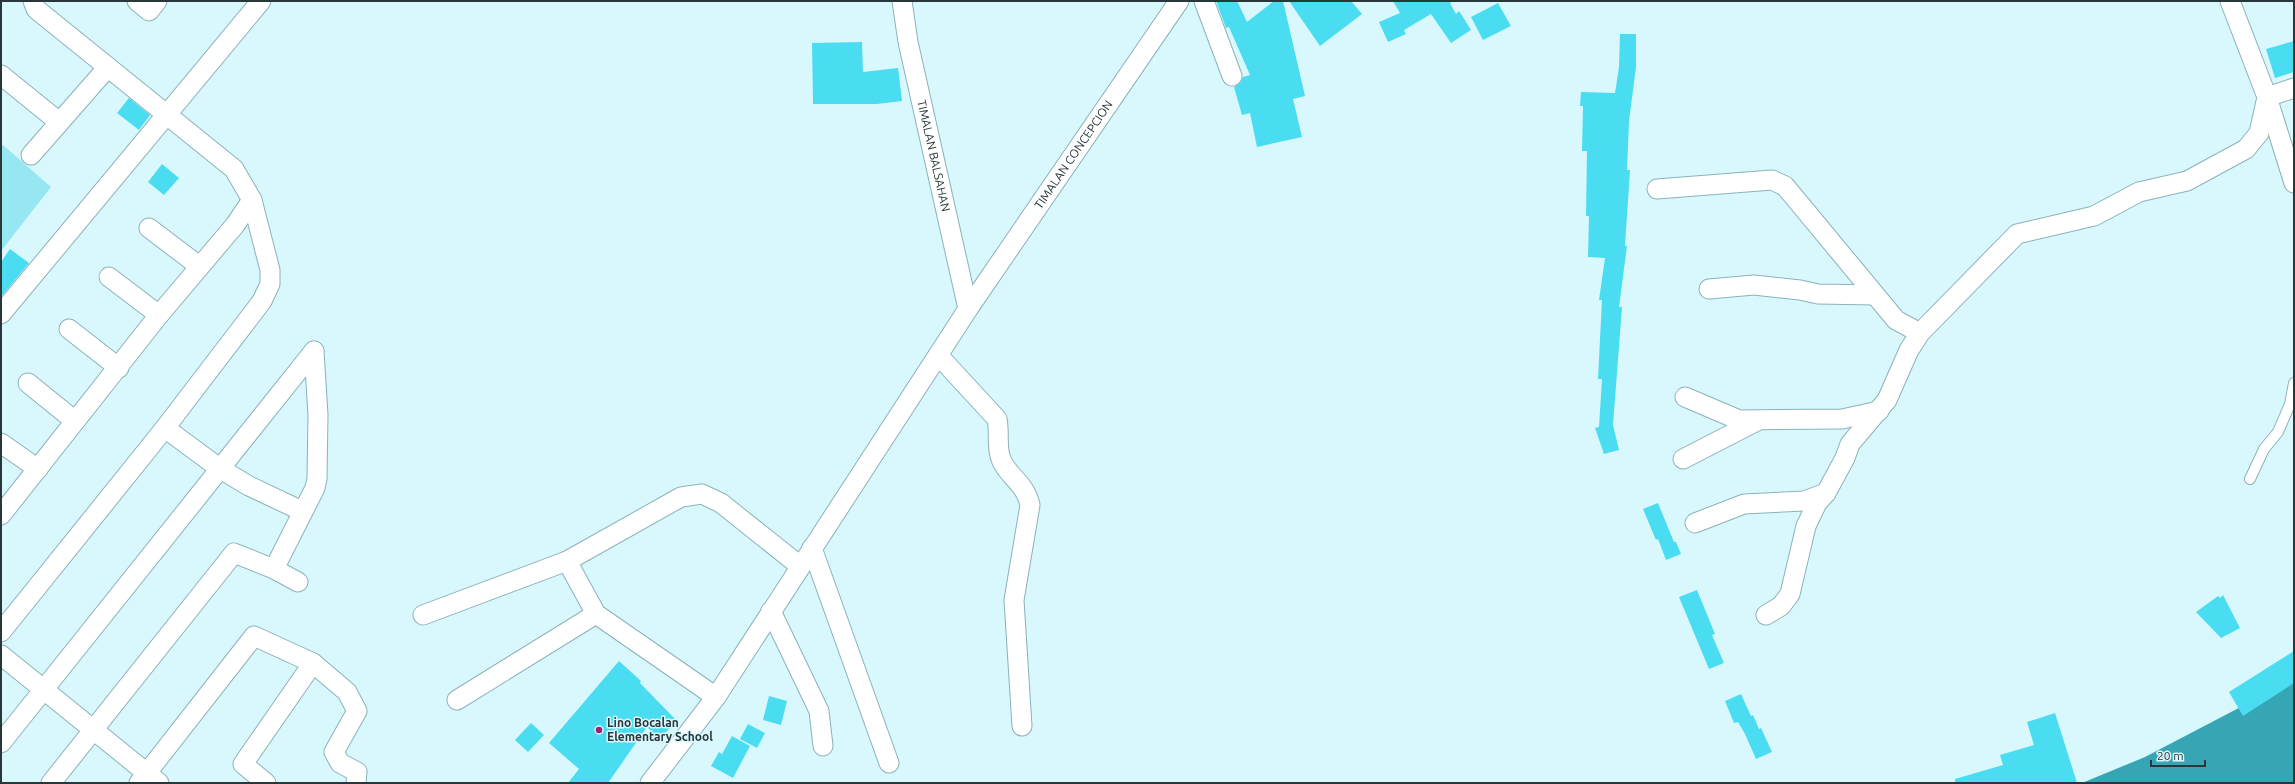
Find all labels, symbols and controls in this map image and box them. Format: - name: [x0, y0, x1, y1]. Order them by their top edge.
- street label: TIMALAN BALSAHAN: [915, 98, 953, 213]
- street label: TIMALAN CONCEPCION: [1032, 98, 1115, 211]
- place label: Lino Bocalan Elementary School: [607, 716, 713, 743]
- marker: Lino Bocalan Elementary School: [594, 725, 604, 735]
- scale bar: [2151, 742, 2205, 768]
- text: 20 m: [2157, 749, 2184, 762]

